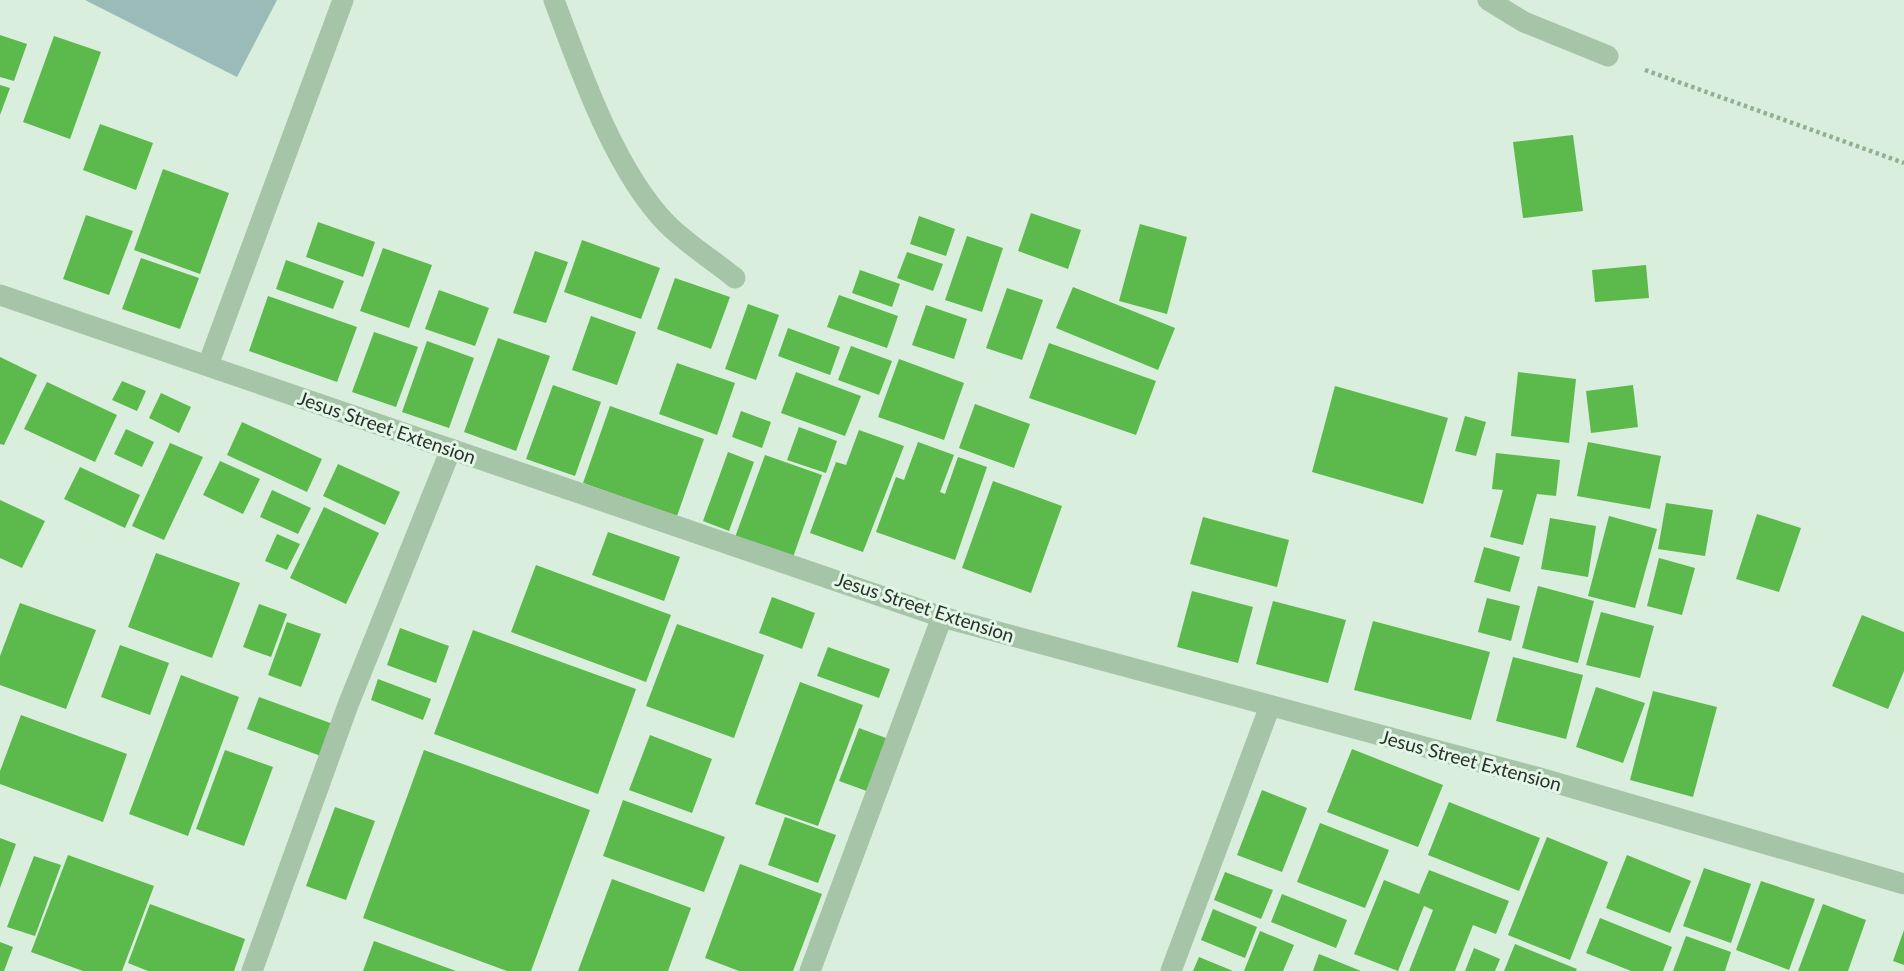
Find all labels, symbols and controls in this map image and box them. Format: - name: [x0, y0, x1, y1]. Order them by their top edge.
- street label: Jesus Street Extension: [295, 386, 479, 468]
- street label: Jesus Street Extension: [833, 567, 1017, 647]
- street label: Jesus Street Extension: [1378, 725, 1564, 795]

